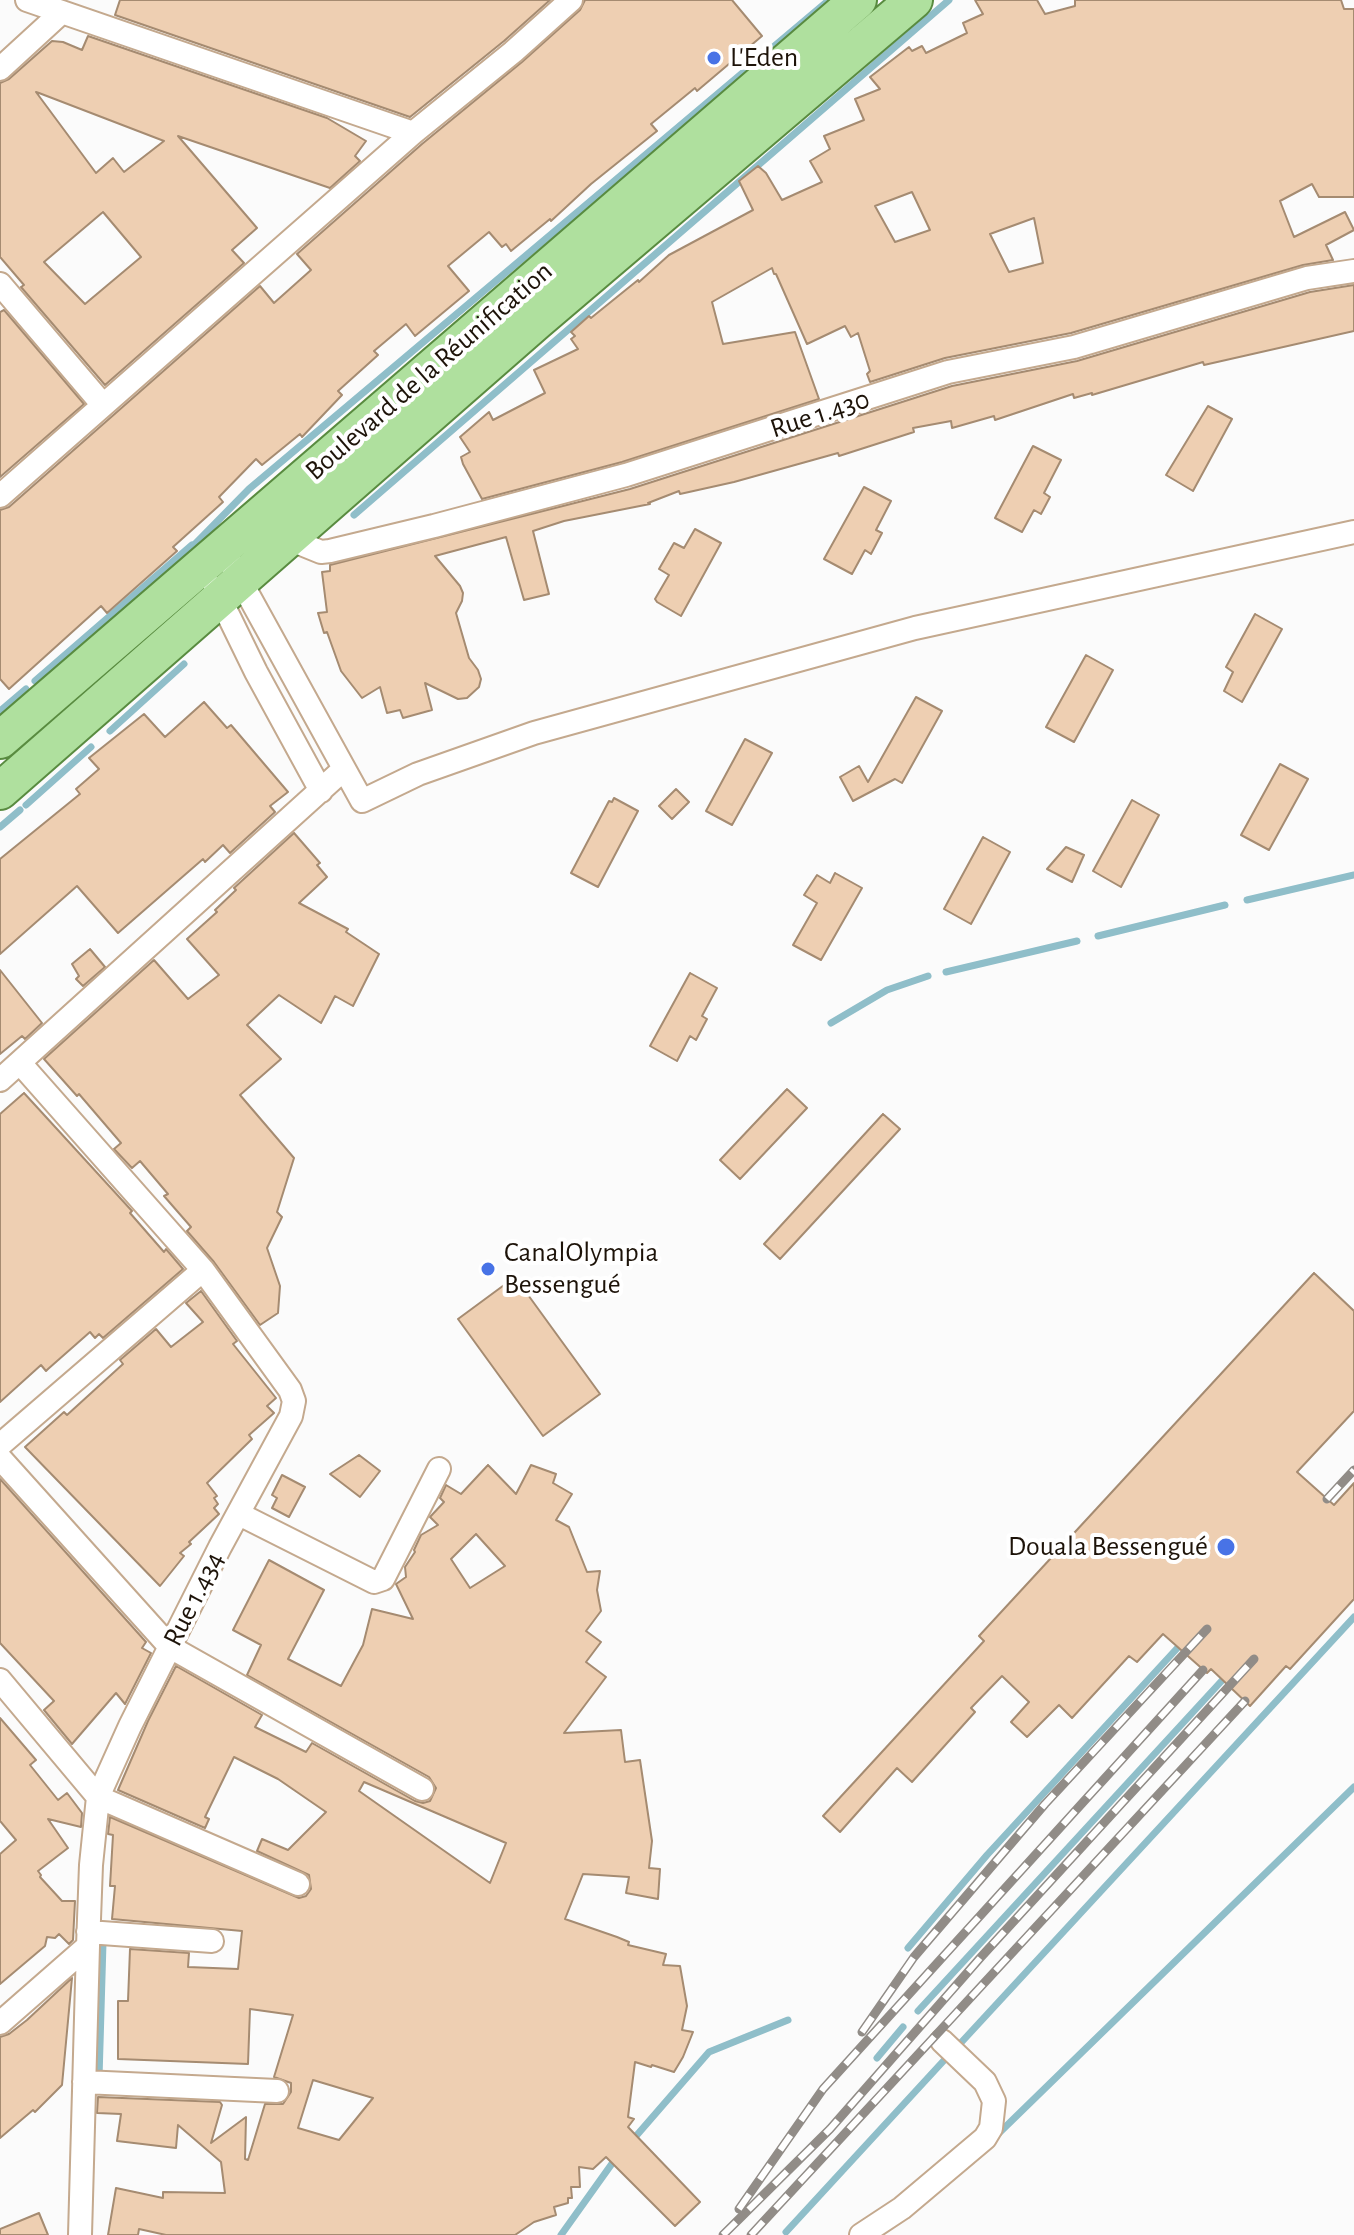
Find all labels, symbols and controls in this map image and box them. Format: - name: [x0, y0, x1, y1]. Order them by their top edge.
- place label: L'Eden: [730, 41, 798, 75]
- marker: L'Eden: [705, 49, 723, 67]
- street label: Boulevard de la Réunification: [299, 254, 559, 488]
- street label: Rue 1.430: [766, 382, 874, 446]
- place label: CanalOlympia Bessengué: [504, 1236, 659, 1302]
- marker: CanalOlympia Bessengué: [479, 1260, 497, 1278]
- place label: Douala Bessengué: [1008, 1530, 1208, 1564]
- marker: Douala Bessengué: [1215, 1536, 1237, 1558]
- street label: Rue 1.434: [156, 1546, 232, 1652]

